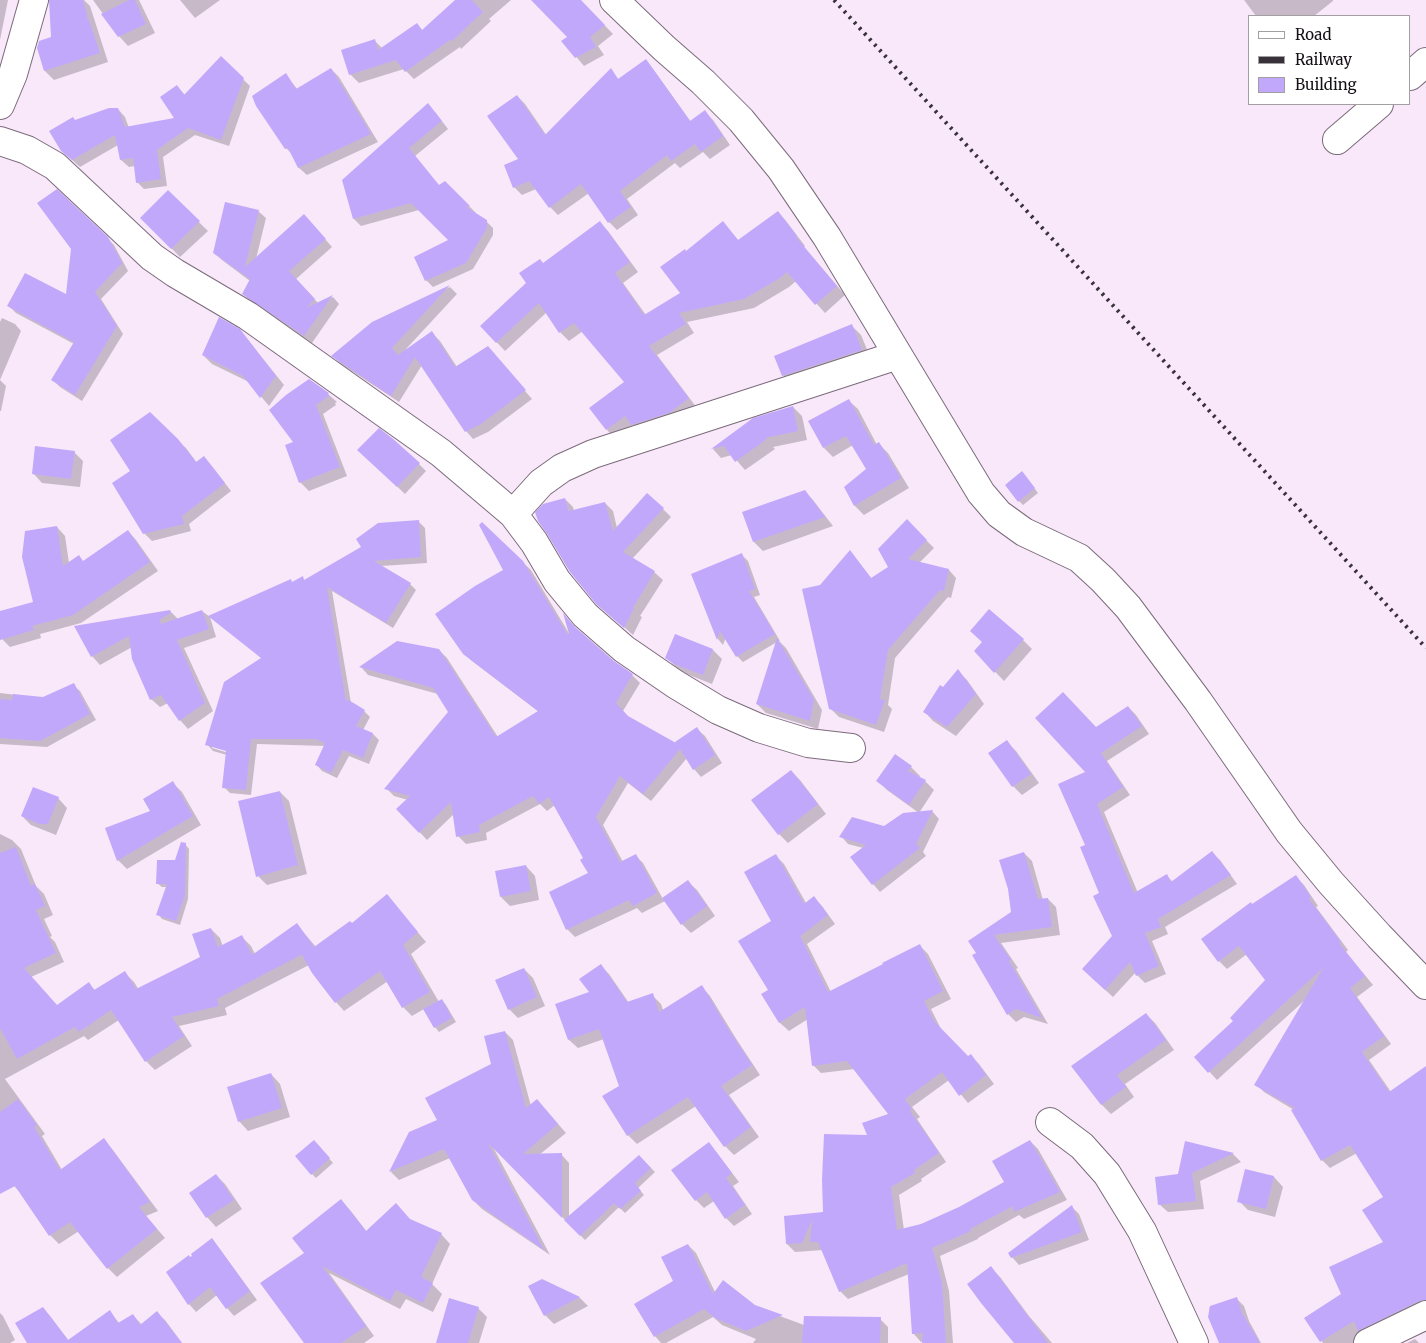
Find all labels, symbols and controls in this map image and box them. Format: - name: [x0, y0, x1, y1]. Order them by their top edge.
- legend: [1248, 15, 1411, 105]
- text: Road: [1295, 25, 1331, 44]
- text: Railway: [1295, 50, 1352, 69]
- text: Building: [1295, 75, 1357, 94]

